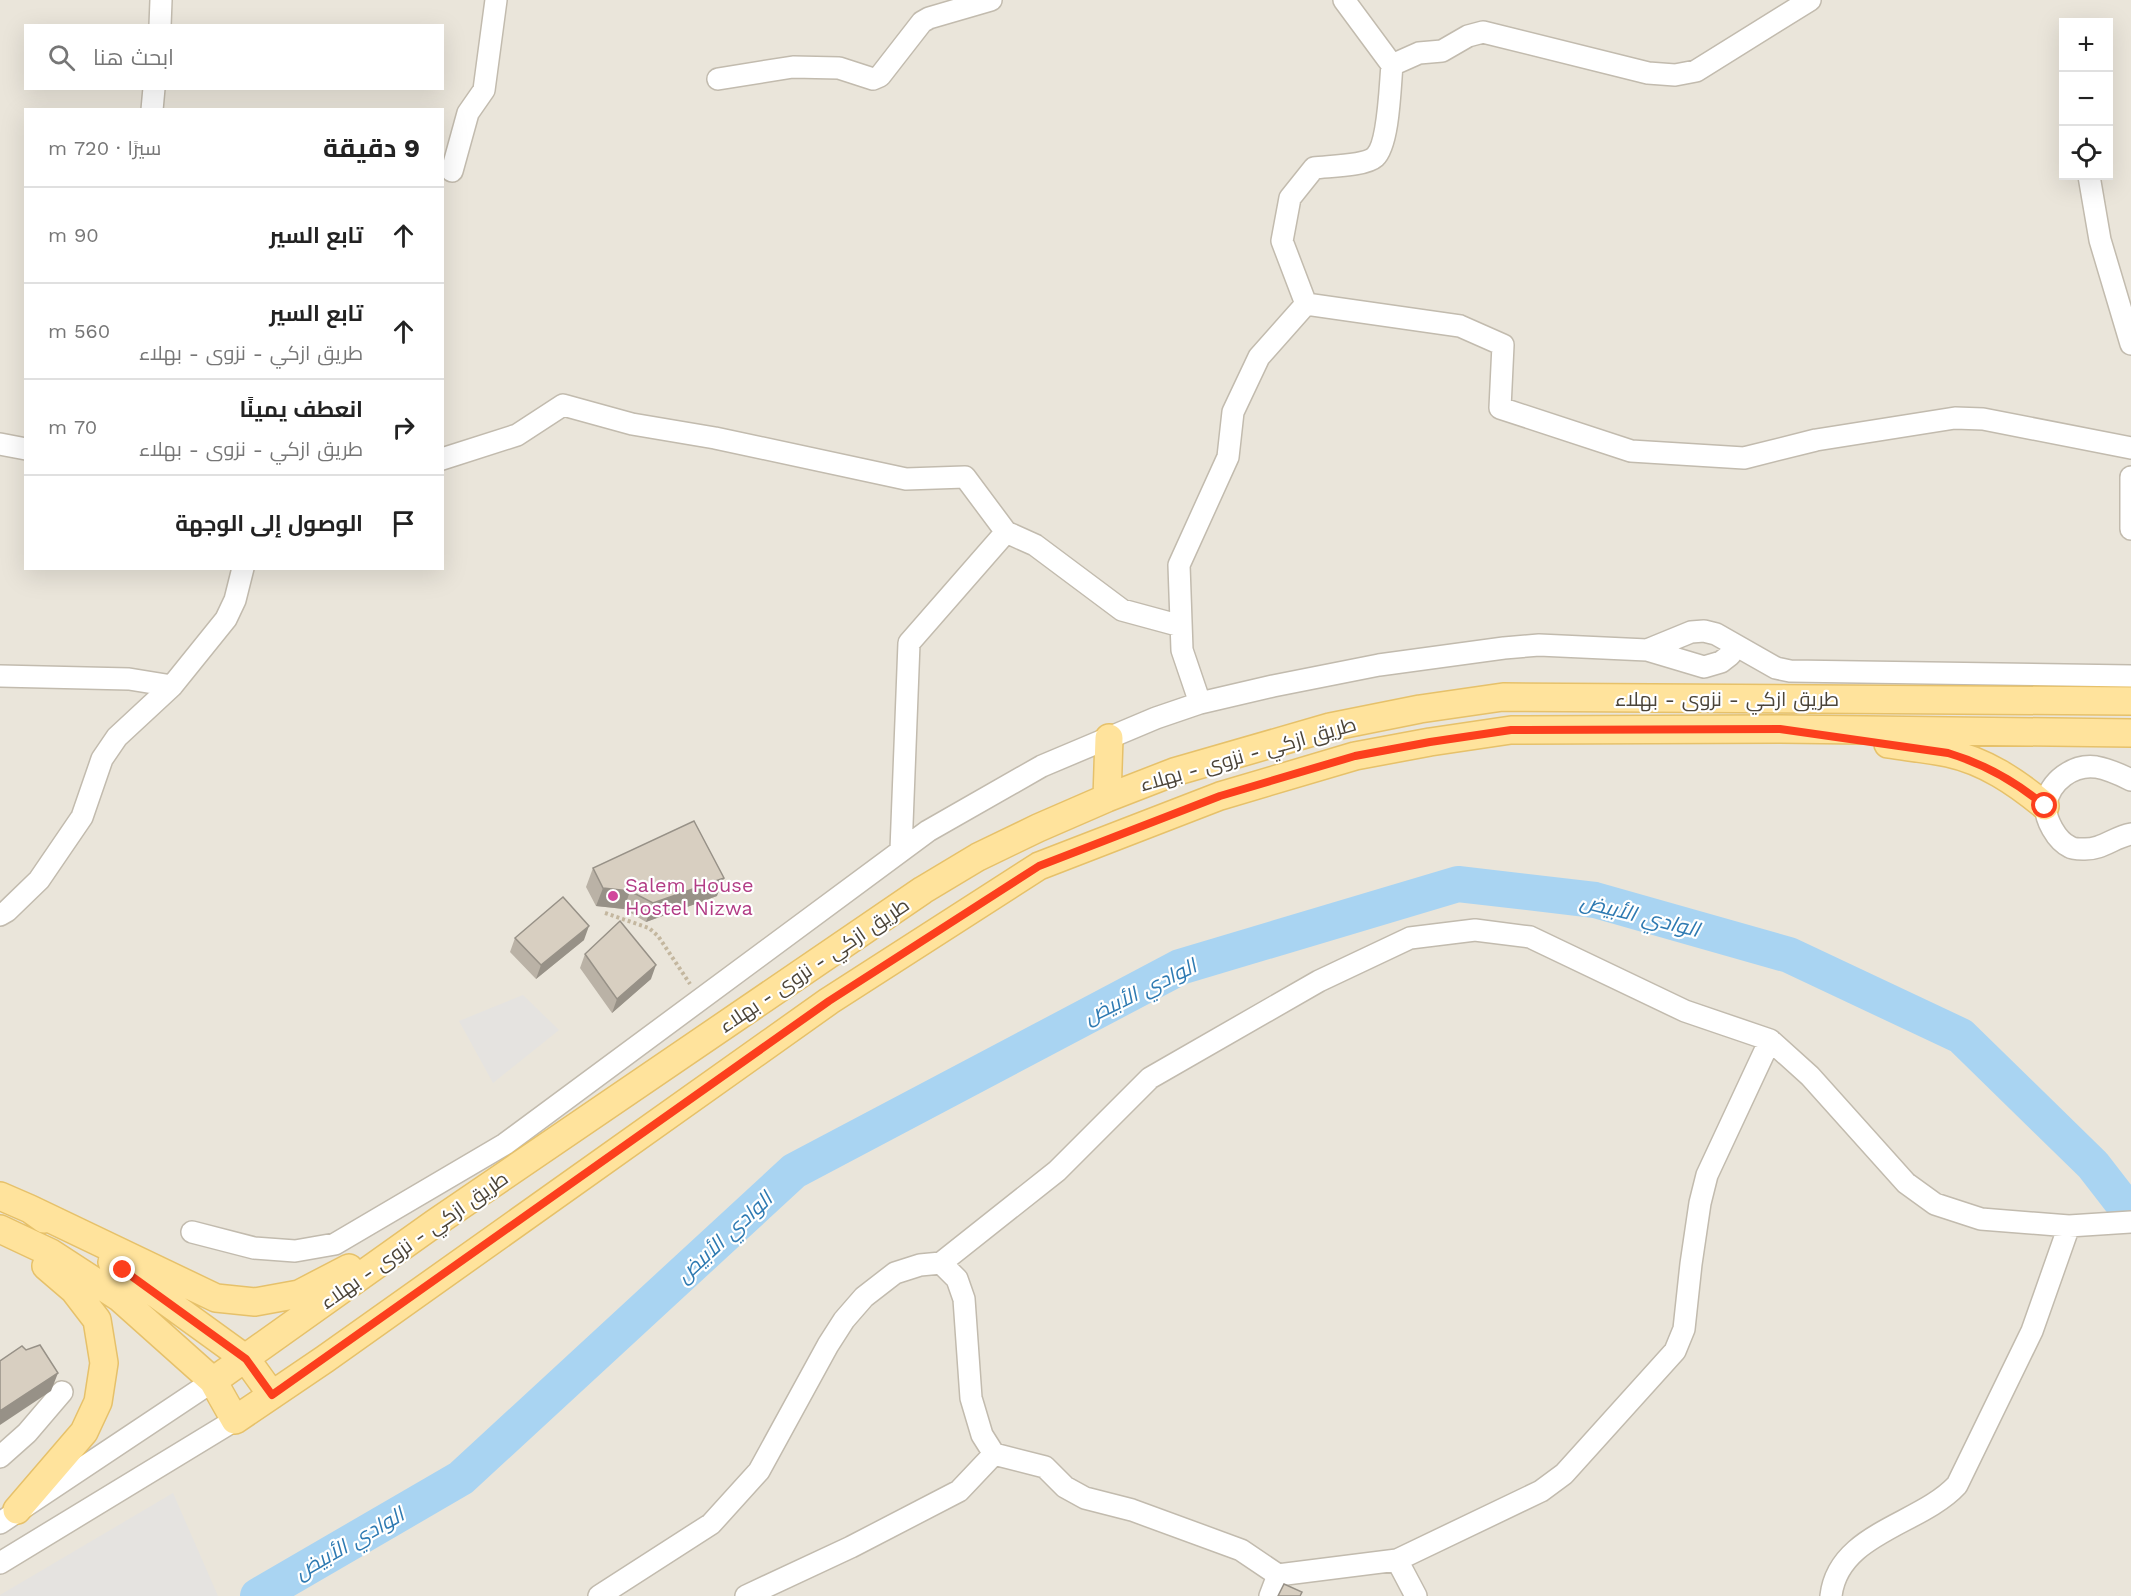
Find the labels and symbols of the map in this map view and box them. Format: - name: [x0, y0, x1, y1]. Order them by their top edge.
- street label: طريق ازكي - نزوى - بهلاء: [1615, 687, 1839, 715]
- street label: طريق ازكي - نزوى - بهلاء: [1137, 712, 1360, 800]
- route start: [2031, 792, 2057, 818]
- place label: Salem House Hostel Nizwa: [625, 873, 753, 920]
- water label: الوادي الأبيض: [1577, 888, 1704, 947]
- marker: Salem House Hostel Nizwa: [606, 889, 620, 903]
- street label: طريق ازكي - نزوى - بهلاء: [714, 892, 916, 1041]
- water label: الوادي الأبيض: [1080, 952, 1205, 1033]
- street label: طريق ازكي - نزوى - بهلاء: [315, 1166, 515, 1317]
- water label: الوادي الأبيض: [671, 1185, 782, 1291]
- route end: [109, 1256, 135, 1282]
- water label: الوادي الأبيض: [290, 1501, 413, 1589]

